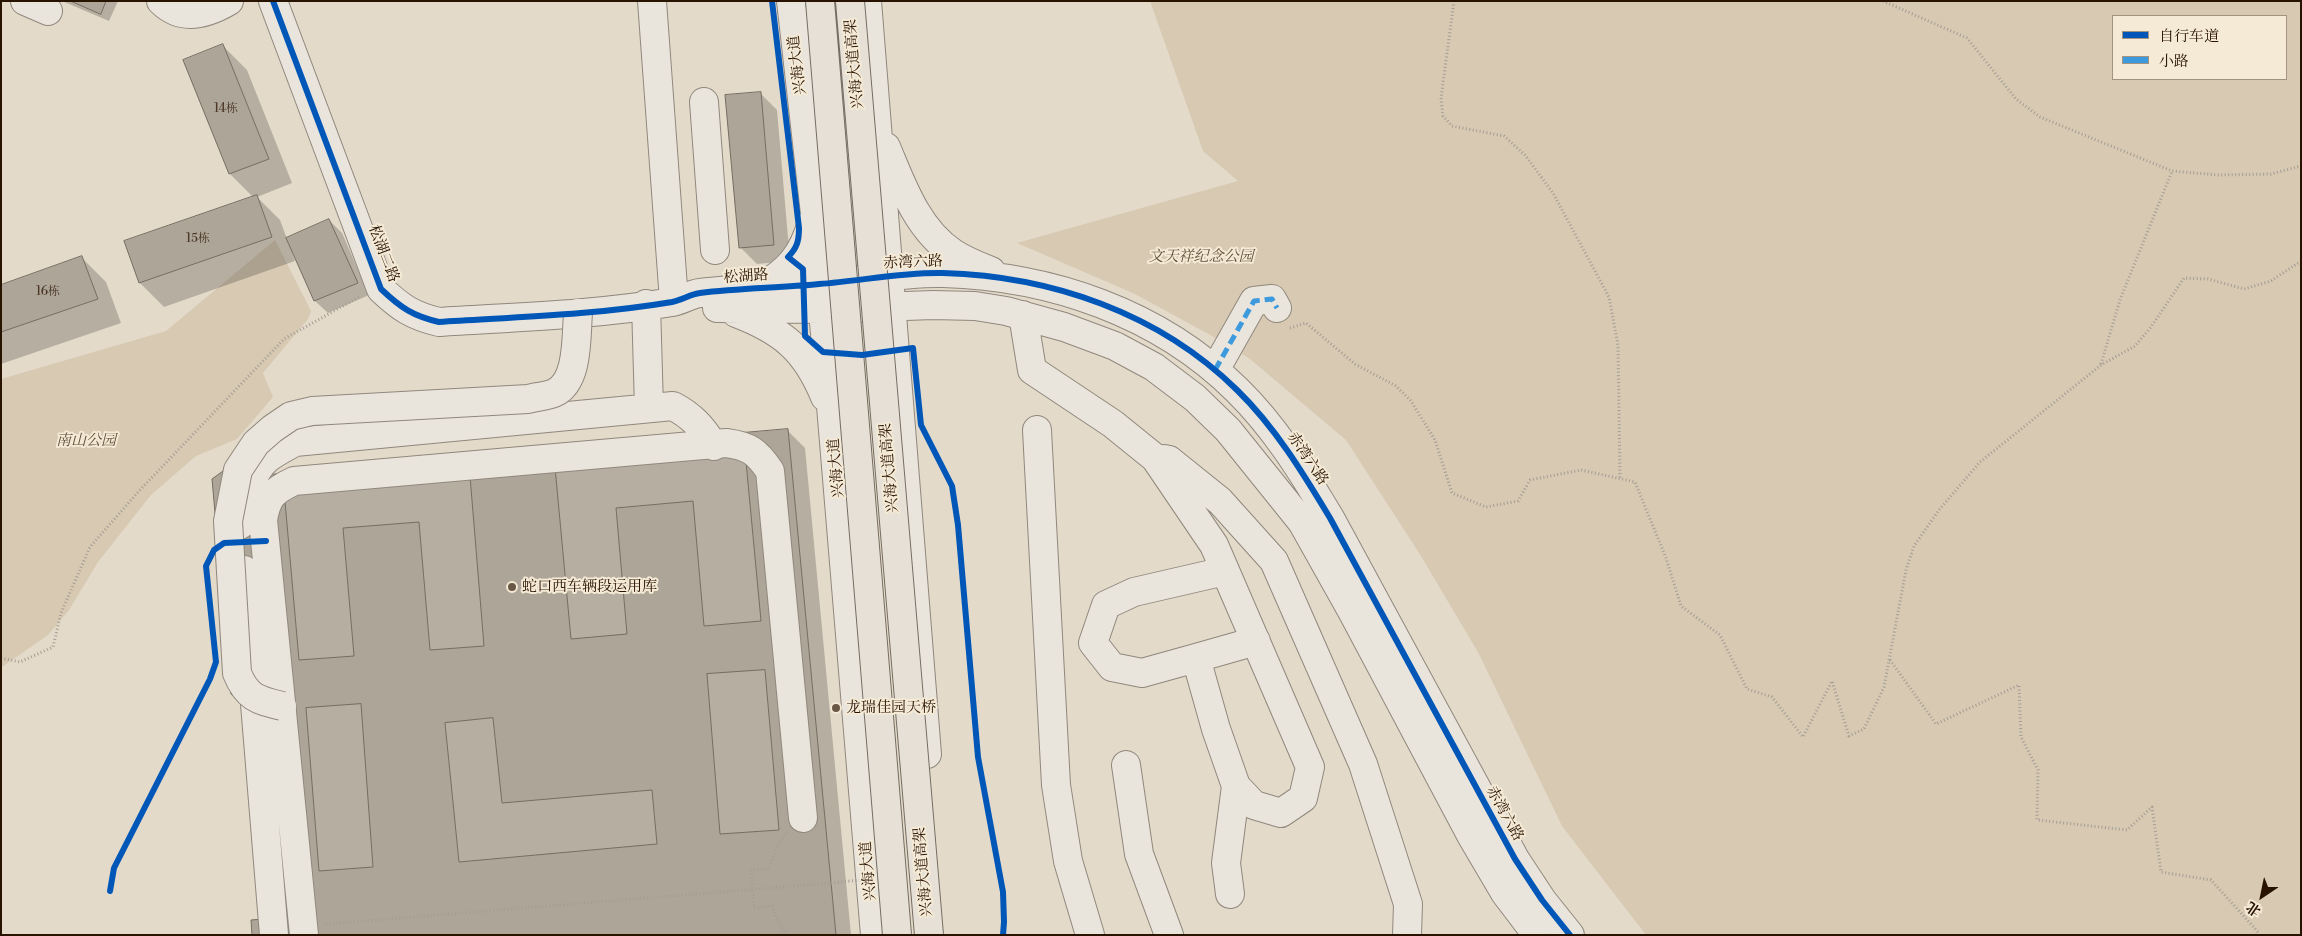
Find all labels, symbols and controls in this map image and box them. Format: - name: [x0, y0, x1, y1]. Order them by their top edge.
- legend: [2112, 15, 2287, 80]
- street label: 兴海大道高架: [842, 18, 868, 110]
- text: 自行车道: [2159, 27, 2219, 46]
- street label: 兴海大道: [785, 34, 811, 96]
- text: 小路: [2159, 52, 2189, 71]
- house number: 14栋: [214, 102, 238, 116]
- street label: 松湖二路: [364, 223, 402, 285]
- house number: 15栋: [186, 232, 210, 246]
- park label: 文天祥纪念公园: [1149, 248, 1253, 266]
- street label: 赤湾六路: [883, 253, 943, 273]
- street label: 松湖路: [723, 266, 769, 288]
- house number: 16栋: [36, 285, 60, 299]
- street label: 兴海大道高架: [877, 422, 903, 514]
- street label: 赤湾六路: [1283, 429, 1331, 489]
- park label: 南山公园: [56, 432, 116, 450]
- street label: 兴海大道: [825, 437, 849, 499]
- place label: 蛇口西车辆段运用库: [522, 578, 657, 596]
- marker: 蛇口西车辆段运用库: [506, 581, 518, 593]
- place label: 龙瑞佳园天桥: [846, 699, 936, 717]
- marker: 龙瑞佳园天桥: [830, 702, 842, 714]
- street label: 赤湾六路: [1482, 783, 1526, 845]
- street label: 兴海大道高架: [911, 826, 937, 918]
- street label: 兴海大道: [857, 840, 881, 902]
- north arrow: [2237, 871, 2287, 921]
- text: 北: [2243, 897, 2264, 920]

